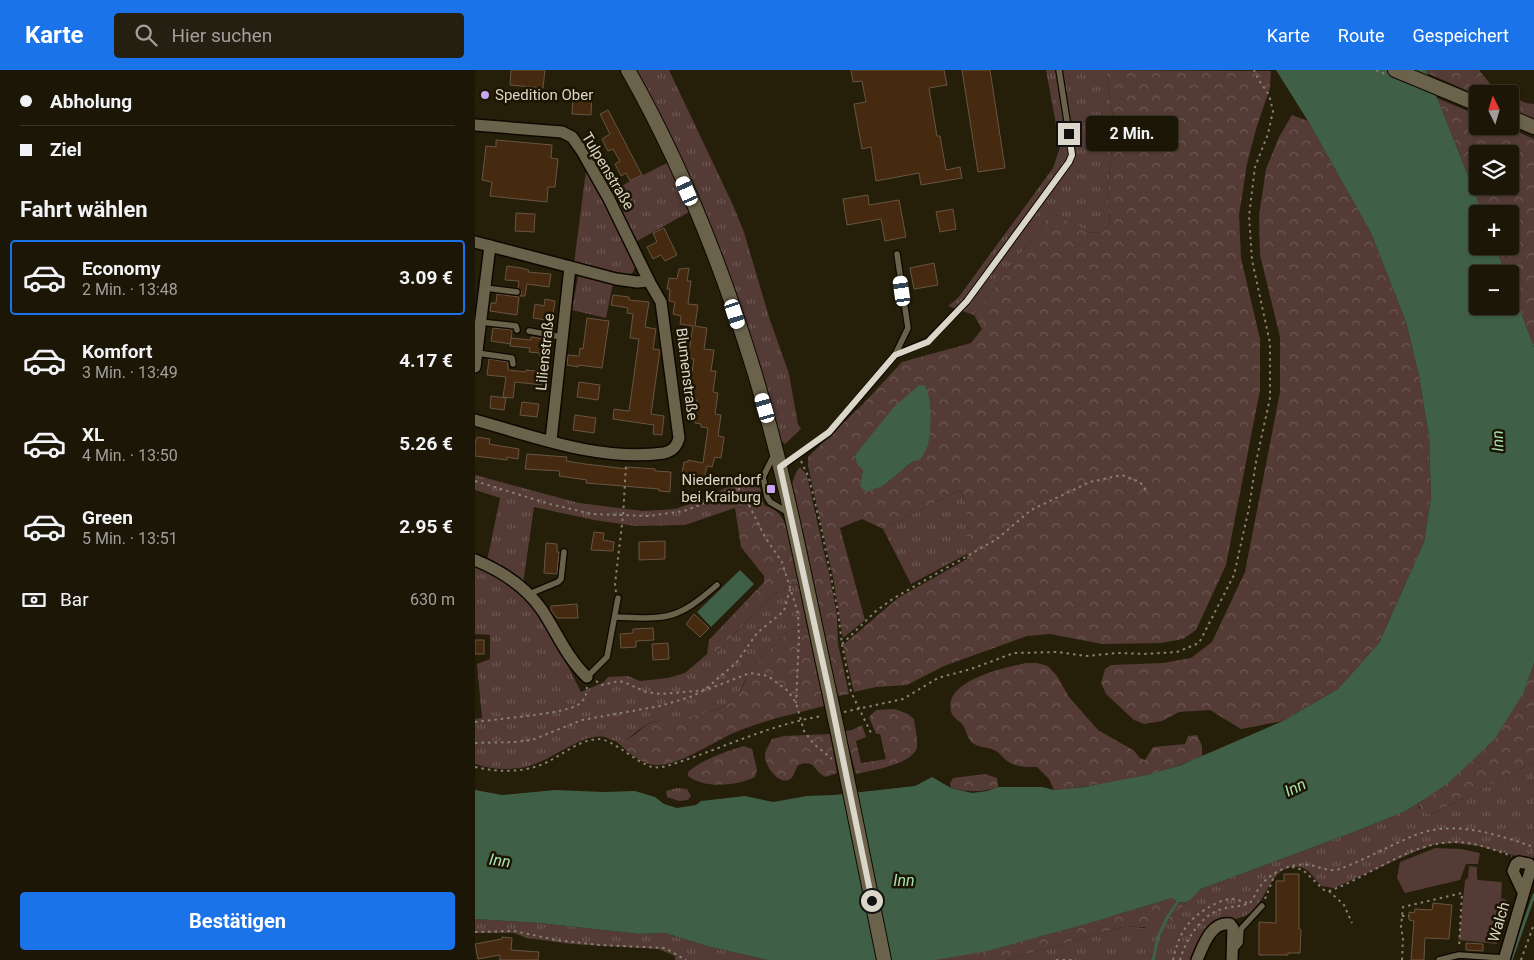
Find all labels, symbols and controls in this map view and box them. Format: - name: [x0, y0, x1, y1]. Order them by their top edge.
- search box: [114, 13, 464, 58]
- text: Karte: [25, 21, 84, 49]
- icon: search: [132, 21, 160, 49]
- text: Hier suchen: [172, 24, 272, 47]
- text: Karte: [1267, 25, 1310, 46]
- text: Route: [1338, 25, 1385, 46]
- text: Gespeichert: [1413, 25, 1509, 46]
- north arrow: [1469, 85, 1519, 135]
- map controls: [1469, 85, 1519, 315]
- place label: Spedition Ober: [495, 86, 593, 104]
- marker: Spedition Ober: [479, 89, 491, 101]
- text: Abholung: [50, 90, 132, 113]
- callout: 2 Min.: [1087, 116, 1179, 152]
- route end: [1058, 123, 1080, 145]
- text: 2 Min.: [1109, 124, 1155, 143]
- street label: Tulpenstraße: [578, 129, 638, 213]
- text: Ziel: [50, 138, 82, 161]
- button: layers: [1469, 145, 1519, 195]
- car: [674, 174, 699, 208]
- text: Fahrt wählen: [20, 197, 148, 222]
- button: +: [1469, 205, 1519, 255]
- icon: car: [22, 255, 67, 300]
- text: Economy: [82, 257, 161, 280]
- button: −: [1469, 265, 1519, 315]
- text: 3.09 €: [399, 266, 453, 289]
- car: [892, 275, 911, 307]
- text: 2 Min. · 13:48: [82, 280, 178, 299]
- car: [723, 297, 746, 331]
- street label: Lilienstraße: [532, 312, 558, 392]
- street label: Blumenstraße: [672, 327, 702, 421]
- icon: car: [22, 338, 67, 383]
- text: Komfort: [82, 340, 152, 363]
- text: 4.17 €: [399, 349, 453, 372]
- text: 3 Min. · 13:49: [82, 363, 178, 382]
- car: [753, 392, 776, 424]
- icon: car: [22, 421, 67, 466]
- text: XL: [82, 423, 104, 446]
- water label: Inn: [1488, 430, 1507, 452]
- text: 5.26 €: [399, 432, 453, 455]
- text: 4 Min. · 13:50: [82, 446, 178, 465]
- place label: Niederndorf bei Kraiburg: [681, 471, 762, 506]
- marker: Niederndorf bei Kraiburg: [765, 483, 777, 495]
- icon: car: [22, 504, 67, 549]
- text: Green: [82, 506, 133, 529]
- text: 2.95 €: [399, 515, 453, 538]
- text: 5 Min. · 13:51: [82, 529, 178, 548]
- icon: cash: [20, 586, 48, 614]
- text: Bar: [60, 588, 89, 611]
- text: 630 m: [410, 590, 455, 609]
- water label: Inn: [1281, 774, 1309, 801]
- water label: Inn: [488, 850, 512, 871]
- water label: Inn: [893, 871, 915, 890]
- route start: [861, 890, 883, 912]
- button: Bestätigen: [20, 892, 455, 950]
- street label: Walch: [1484, 900, 1514, 944]

